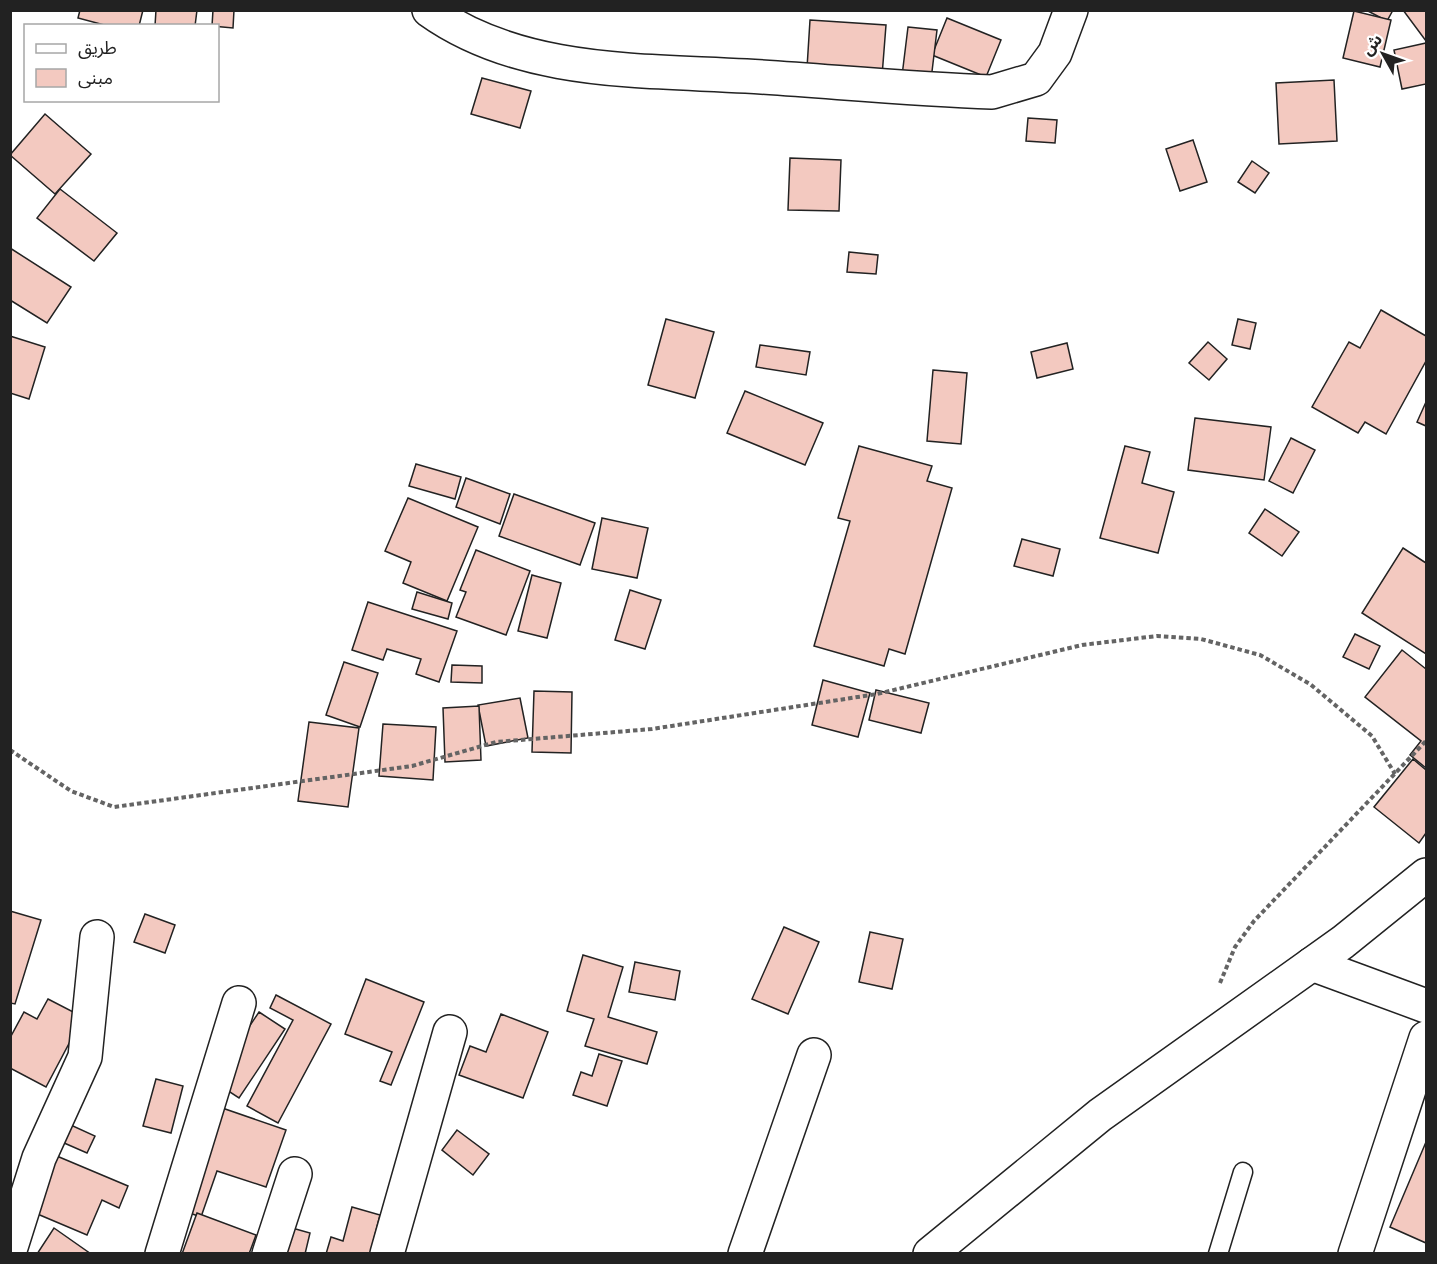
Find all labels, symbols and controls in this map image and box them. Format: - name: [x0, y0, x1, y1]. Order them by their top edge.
- legend: [24, 24, 219, 102]
- north arrow: [1353, 24, 1413, 84]
- text: ش: [1358, 30, 1386, 59]
- text: طريق: [78, 37, 117, 59]
- text: مبنى: [78, 67, 113, 89]

